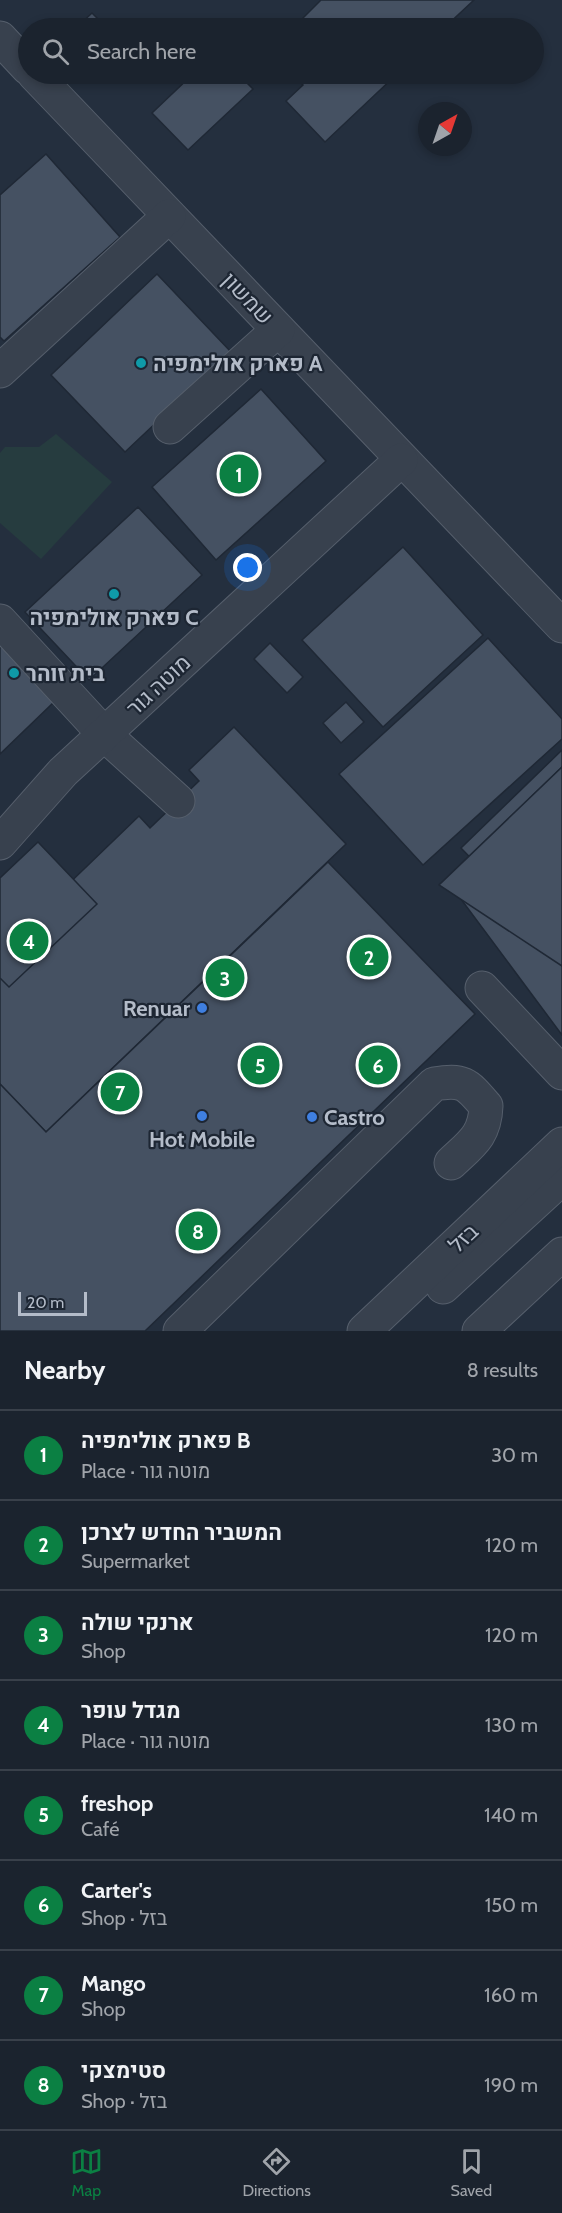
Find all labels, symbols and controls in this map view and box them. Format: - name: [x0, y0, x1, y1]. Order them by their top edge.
- search box: [18, 18, 544, 84]
- icon: search: [39, 35, 72, 68]
- text: Search here: [87, 38, 196, 65]
- north arrow: [418, 102, 472, 156]
- street label: שמשון: [216, 267, 279, 330]
- place label: פארק אולימפיה A: [153, 350, 323, 377]
- marker: פארק אולימפיה A: [134, 356, 148, 370]
- pin: 1: [220, 452, 258, 496]
- your location: [233, 553, 262, 582]
- marker: פארק אולימפיה C: [107, 587, 121, 601]
- place label: פארק אולימפיה C: [29, 604, 199, 631]
- street label: מוטה גור: [121, 649, 196, 722]
- place label: בית זוהר: [26, 660, 105, 687]
- marker: בית זוהר: [7, 666, 21, 680]
- pin: 4: [9, 918, 48, 964]
- pin: 2: [350, 934, 388, 980]
- pin: 3: [206, 956, 244, 1000]
- place label: Renuar: [123, 995, 191, 1022]
- marker: Renuar: [195, 1001, 209, 1015]
- pin: 5: [240, 1042, 280, 1088]
- pin: 6: [358, 1042, 398, 1088]
- pin: 7: [100, 1070, 140, 1114]
- place label: Castro: [324, 1104, 385, 1131]
- marker: Hot Mobile: [195, 1109, 209, 1123]
- marker: Castro: [305, 1110, 319, 1124]
- place label: Hot Mobile: [149, 1126, 255, 1153]
- pin: 8: [178, 1208, 218, 1254]
- street label: בזל: [443, 1218, 484, 1259]
- scale bar: [18, 1289, 87, 1316]
- text: 20 m: [27, 1293, 64, 1312]
- text: Nearby: [24, 1354, 105, 1386]
- text: 8 results: [467, 1358, 538, 1382]
- text: פארק אולימפיה B: [81, 1427, 251, 1454]
- text: 1: [40, 1443, 47, 1467]
- text: 30 m: [491, 1443, 538, 1467]
- text: Place · מוטה גור: [81, 1459, 210, 1483]
- text: המשביר החדש לצרכן: [81, 1519, 282, 1546]
- text: 2: [38, 1533, 49, 1557]
- text: 120 m: [485, 1533, 538, 1557]
- text: Supermarket: [81, 1549, 190, 1573]
- text: ארנקי שולה: [81, 1609, 194, 1636]
- text: 3: [38, 1623, 49, 1647]
- text: 120 m: [485, 1623, 538, 1647]
- text: Shop: [81, 1639, 126, 1663]
- text: מגדל עופר: [81, 1697, 181, 1724]
- text: 4: [37, 1713, 50, 1737]
- text: 130 m: [485, 1713, 538, 1737]
- text: Place · מוטה גור: [81, 1729, 210, 1753]
- text: freshop: [81, 1790, 153, 1817]
- text: 5: [38, 1803, 49, 1827]
- text: 140 m: [484, 1803, 538, 1827]
- text: Café: [81, 1817, 119, 1841]
- text: Carter's: [81, 1877, 152, 1904]
- text: 6: [38, 1893, 49, 1917]
- text: 150 m: [485, 1893, 538, 1917]
- text: Shop · בזל: [81, 1906, 167, 1930]
- text: Mango: [81, 1970, 146, 1997]
- text: 7: [38, 1983, 49, 2007]
- text: 160 m: [484, 1983, 538, 2007]
- text: Shop: [81, 1997, 126, 2021]
- text: סטימצקי: [81, 2057, 166, 2084]
- text: 8: [37, 2073, 50, 2097]
- text: 190 m: [484, 2073, 538, 2097]
- text: Shop · בזל: [81, 2089, 167, 2113]
- tab: Map: [70, 2145, 103, 2200]
- tab: Directions: [243, 2145, 311, 2200]
- tab: Saved: [451, 2145, 492, 2200]

